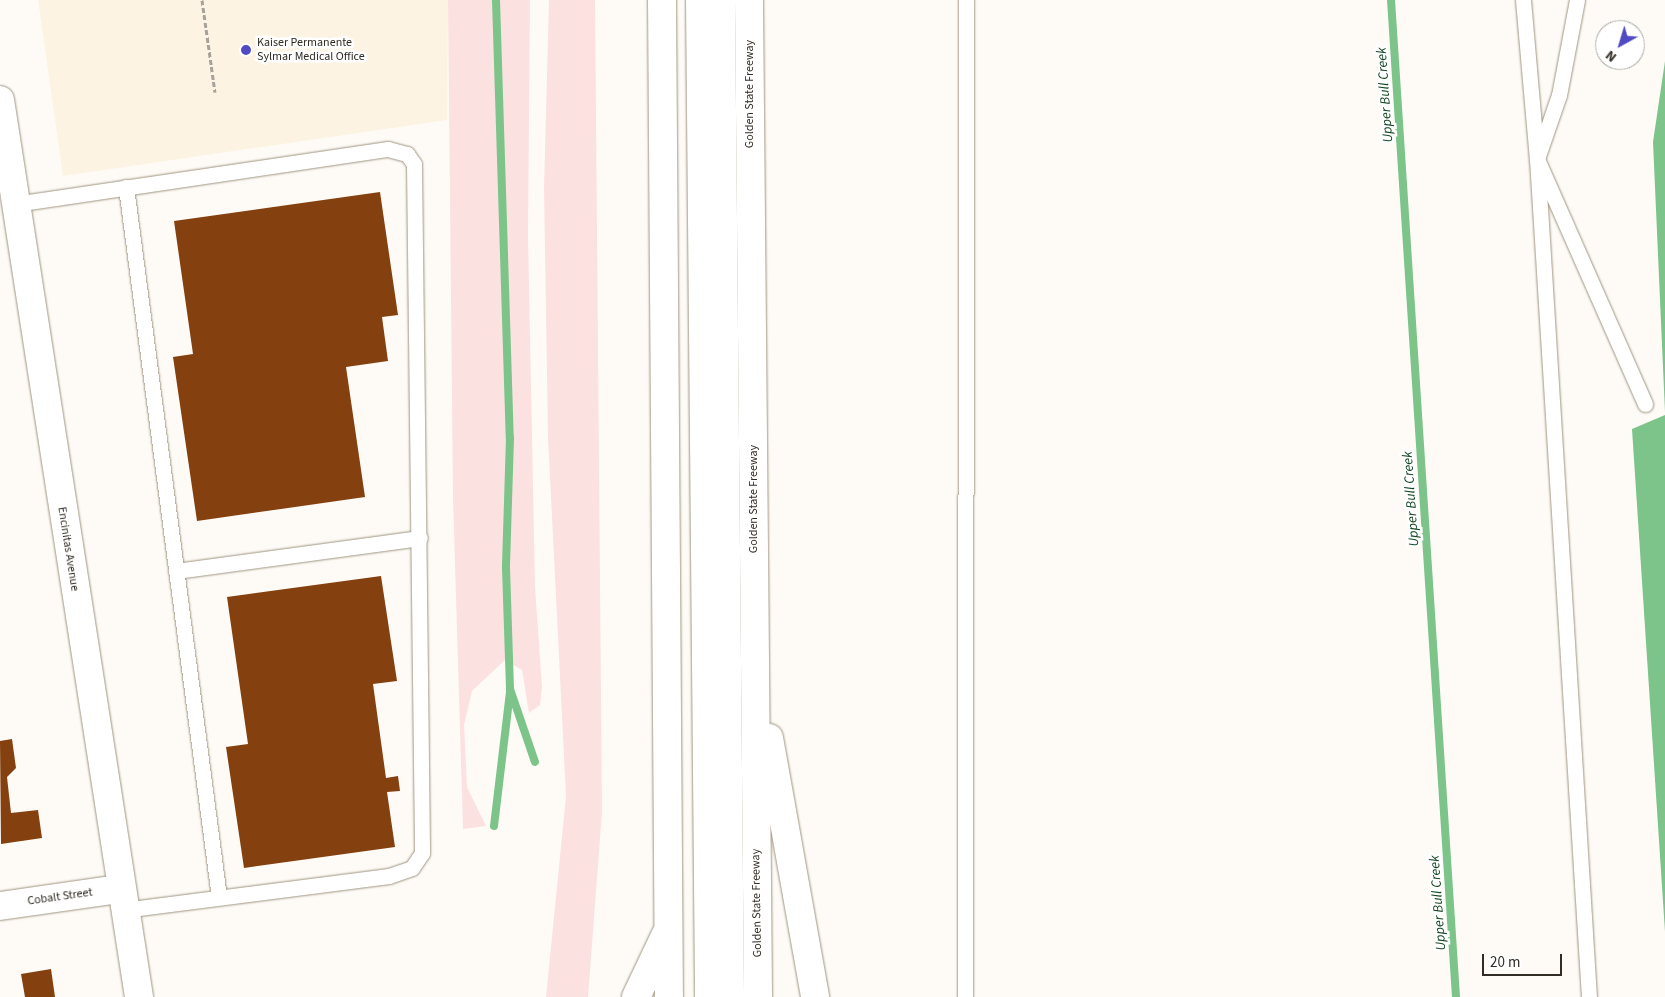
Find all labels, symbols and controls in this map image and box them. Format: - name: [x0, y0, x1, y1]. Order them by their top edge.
- north arrow: [1595, 20, 1645, 70]
- place label: Kaiser Permanente Sylmar Medical Office: [257, 36, 365, 64]
- street label: Golden State Freeway: [743, 40, 757, 148]
- marker: Kaiser Permanente Sylmar Medical Office: [239, 43, 253, 57]
- text: N: [1601, 45, 1621, 67]
- water label: Upper Bull Creek: [1373, 47, 1397, 143]
- street label: Golden State Freeway: [747, 445, 761, 553]
- water label: Upper Bull Creek: [1399, 451, 1423, 547]
- street label: Encinitas Avenue: [54, 506, 82, 592]
- street label: Golden State Freeway: [749, 849, 765, 957]
- water label: Upper Bull Creek: [1426, 855, 1450, 951]
- street label: Cobalt Street: [27, 885, 93, 909]
- scale bar: [1485, 944, 1565, 976]
- text: 20 m: [1490, 952, 1520, 973]

